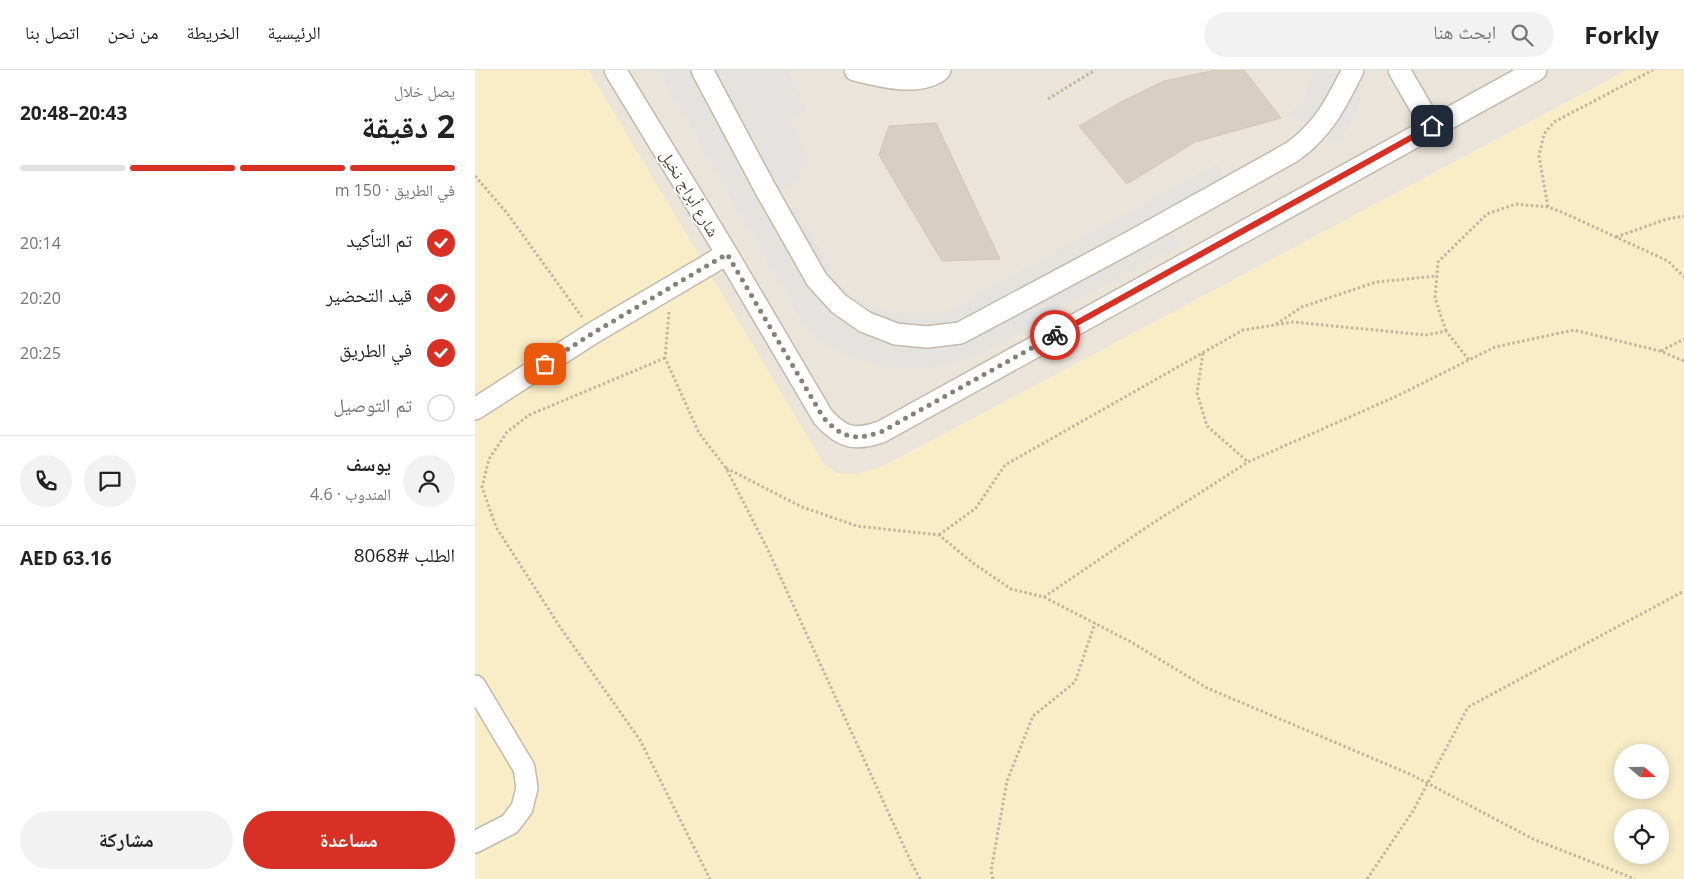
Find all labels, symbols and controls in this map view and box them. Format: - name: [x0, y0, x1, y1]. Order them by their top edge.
- search box: [1204, 12, 1554, 57]
- text: Forkly: [1584, 18, 1659, 51]
- text: ابحث هنا: [1433, 19, 1496, 45]
- text: اتصل بنا: [25, 20, 80, 44]
- text: من نحن: [108, 20, 158, 44]
- text: الخريطة: [186, 20, 239, 44]
- text: الرئيسية: [267, 20, 321, 44]
- icon: search: [1508, 21, 1536, 49]
- text: يصل خلال: [394, 80, 455, 102]
- text: 20:43–20:48: [20, 100, 127, 126]
- text: 2 دقيقة: [361, 104, 455, 147]
- pin: [1411, 105, 1453, 147]
- icon: home: [1418, 112, 1446, 140]
- street label: شارع أبراج نخيل: [655, 145, 725, 241]
- text: في الطريق · 150 m: [335, 179, 455, 201]
- text: تم التأكيد: [347, 227, 412, 253]
- icon: check: [427, 229, 455, 257]
- text: 20:14: [20, 232, 61, 254]
- text: قيد التحضير: [326, 282, 412, 308]
- icon: check: [427, 284, 455, 312]
- text: 20:20: [20, 287, 61, 309]
- courier: [1030, 310, 1080, 360]
- icon: bike: [1041, 321, 1069, 349]
- text: في الطريق: [339, 337, 412, 363]
- icon: check: [427, 339, 455, 367]
- text: 20:25: [20, 342, 61, 364]
- pin: [524, 343, 566, 385]
- icon: bag: [531, 350, 559, 378]
- text: تم التوصيل: [333, 392, 412, 418]
- text: يوسف: [346, 451, 391, 477]
- button: phone: [20, 455, 72, 507]
- button: chat: [84, 455, 136, 507]
- button: person: [403, 455, 455, 507]
- text: المندوب · 4.6: [310, 483, 391, 505]
- text: الطلب #8068: [354, 542, 455, 568]
- text: AED 63.16: [20, 545, 112, 571]
- north arrow: [1614, 744, 1669, 799]
- map controls: [1614, 744, 1669, 864]
- button: locate: [1614, 809, 1669, 864]
- button: مشاركة: [20, 811, 233, 869]
- button: مساعدة: [243, 811, 455, 869]

